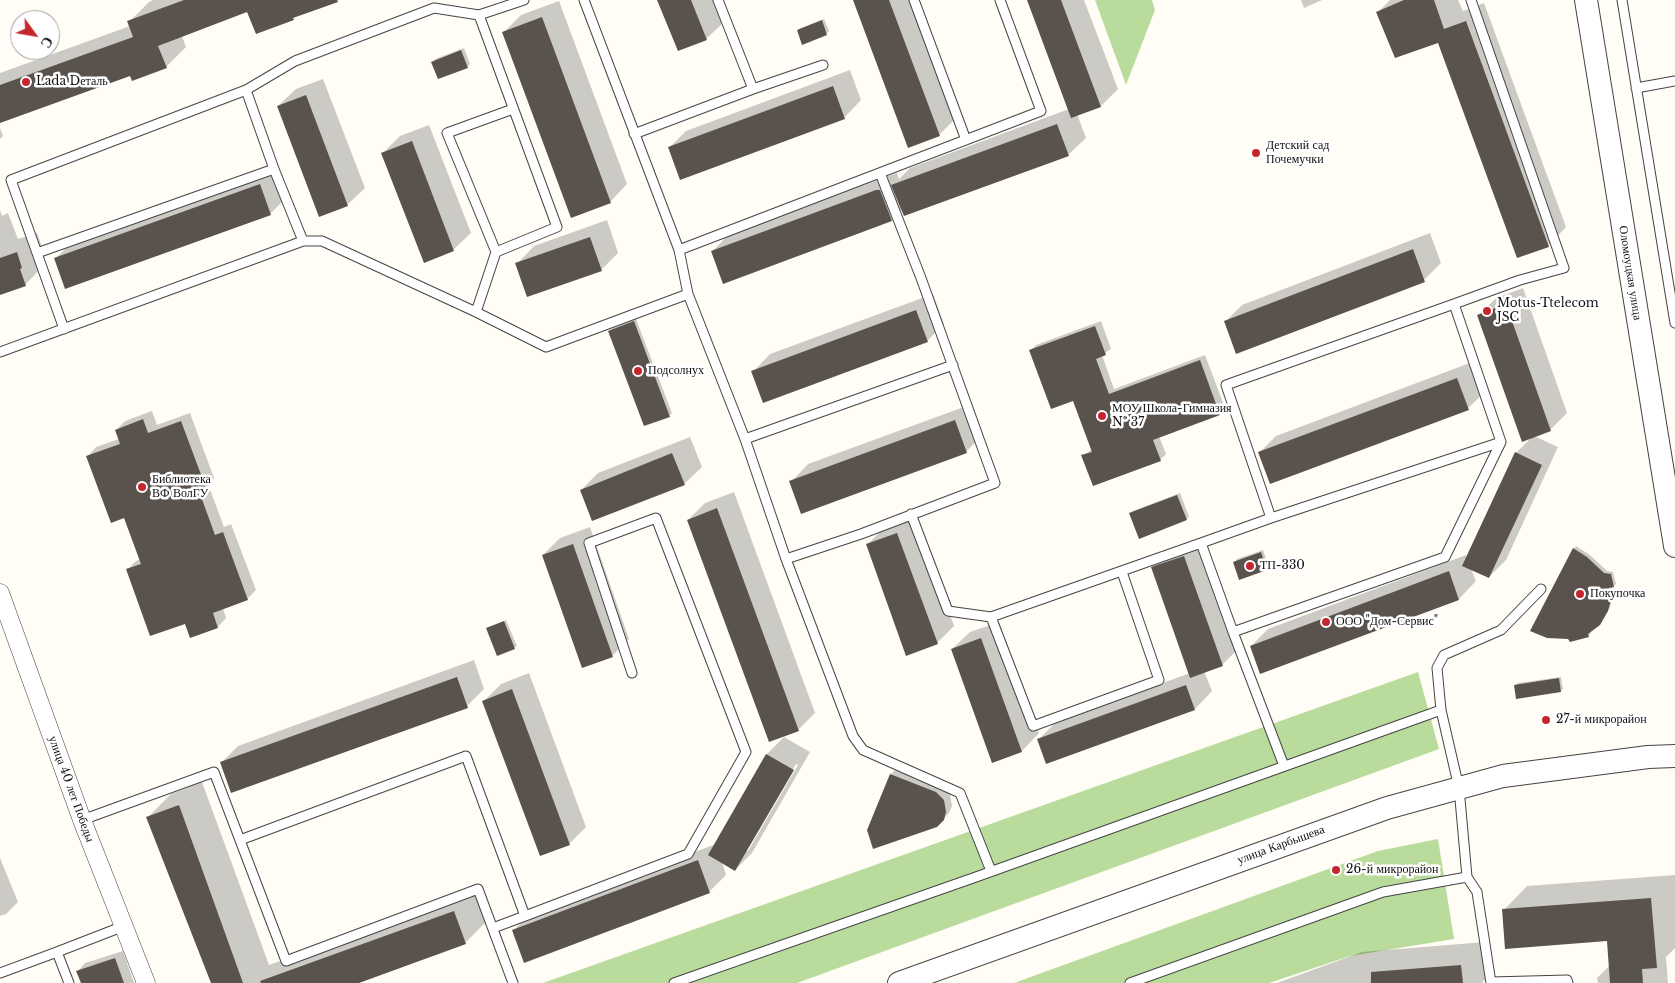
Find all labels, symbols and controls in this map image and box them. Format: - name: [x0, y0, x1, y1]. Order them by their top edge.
- north arrow: [10, 10, 60, 60]
- text: С: [37, 33, 57, 51]
- place label: Lada Dеталь: [36, 75, 108, 89]
- marker: Lada Dеталь: [20, 76, 32, 88]
- place label: Детский сад Почемучки: [1266, 139, 1329, 167]
- marker: Детский сад Почемучки: [1250, 147, 1262, 159]
- street label: Оломоуцкая улица: [1615, 225, 1645, 321]
- place label: Motus-Ttelecom JSC: [1497, 297, 1599, 325]
- marker: Motus-Ttelecom JSC: [1481, 305, 1493, 317]
- place label: Подсолнух: [648, 364, 704, 378]
- marker: Подсолнух: [632, 365, 644, 377]
- place label: МОУ Школа-Гимназия № 37: [1112, 402, 1232, 430]
- marker: МОУ Школа-Гимназия № 37: [1096, 410, 1108, 422]
- place label: Библиотека ВФ ВолГУ: [152, 473, 211, 501]
- marker: Библиотека ВФ ВолГУ: [136, 481, 148, 493]
- place label: ТП-330: [1260, 559, 1305, 573]
- marker: ТП-330: [1244, 560, 1256, 572]
- place label: Покупочка: [1590, 587, 1645, 601]
- marker: Покупочка: [1574, 588, 1586, 600]
- place label: ООО "Дом-Сервис": [1336, 615, 1438, 629]
- marker: ООО "Дом-Сервис": [1320, 616, 1332, 628]
- place label: 27-й микрорайон: [1556, 713, 1647, 727]
- marker: 27-й микрорайон: [1540, 714, 1552, 726]
- street label: улица 40 лет Победы: [45, 734, 97, 844]
- street label: улица Карбышева: [1235, 823, 1327, 867]
- place label: 26-й микрорайон: [1346, 863, 1439, 877]
- marker: 26-й микрорайон: [1330, 864, 1342, 876]

